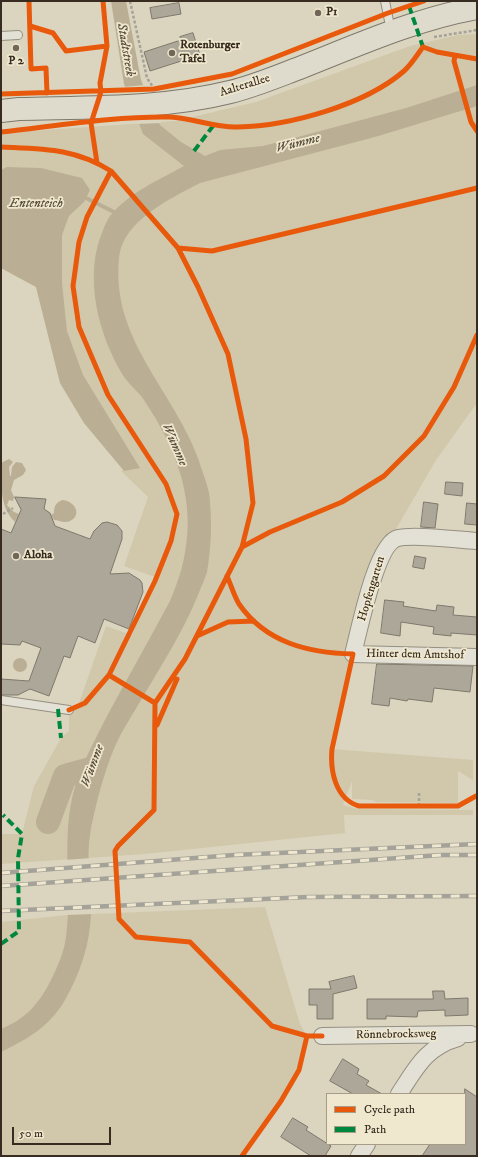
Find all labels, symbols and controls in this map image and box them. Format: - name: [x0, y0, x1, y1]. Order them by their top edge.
- place label: P1: [326, 6, 337, 20]
- marker: P1: [313, 8, 323, 18]
- water label: Stadtstreek: [113, 22, 137, 78]
- place label: Rotenburger Tafel: [180, 39, 240, 67]
- marker: P 2: [11, 43, 21, 53]
- marker: Rotenburger Tafel: [167, 48, 177, 58]
- place label: P 2: [8, 55, 24, 69]
- street label: Aalterallee: [218, 72, 272, 100]
- water label: Wümme: [274, 131, 322, 157]
- water label: Ententeich: [9, 196, 63, 212]
- water label: Wümme: [158, 421, 190, 469]
- place label: Aloha: [24, 549, 52, 563]
- marker: Aloha: [11, 551, 21, 561]
- street label: Hopfengarten: [355, 555, 389, 623]
- street label: Hinter dem Amtshof: [366, 647, 464, 663]
- water label: Wümme: [78, 742, 108, 790]
- street label: Rönnebrocksweg: [356, 1027, 436, 1043]
- legend: [326, 1093, 466, 1145]
- text: Cycle path: [364, 1102, 415, 1117]
- scale bar: [14, 1119, 113, 1145]
- text: Path: [364, 1122, 386, 1137]
- text: 50 m: [19, 1126, 43, 1141]

